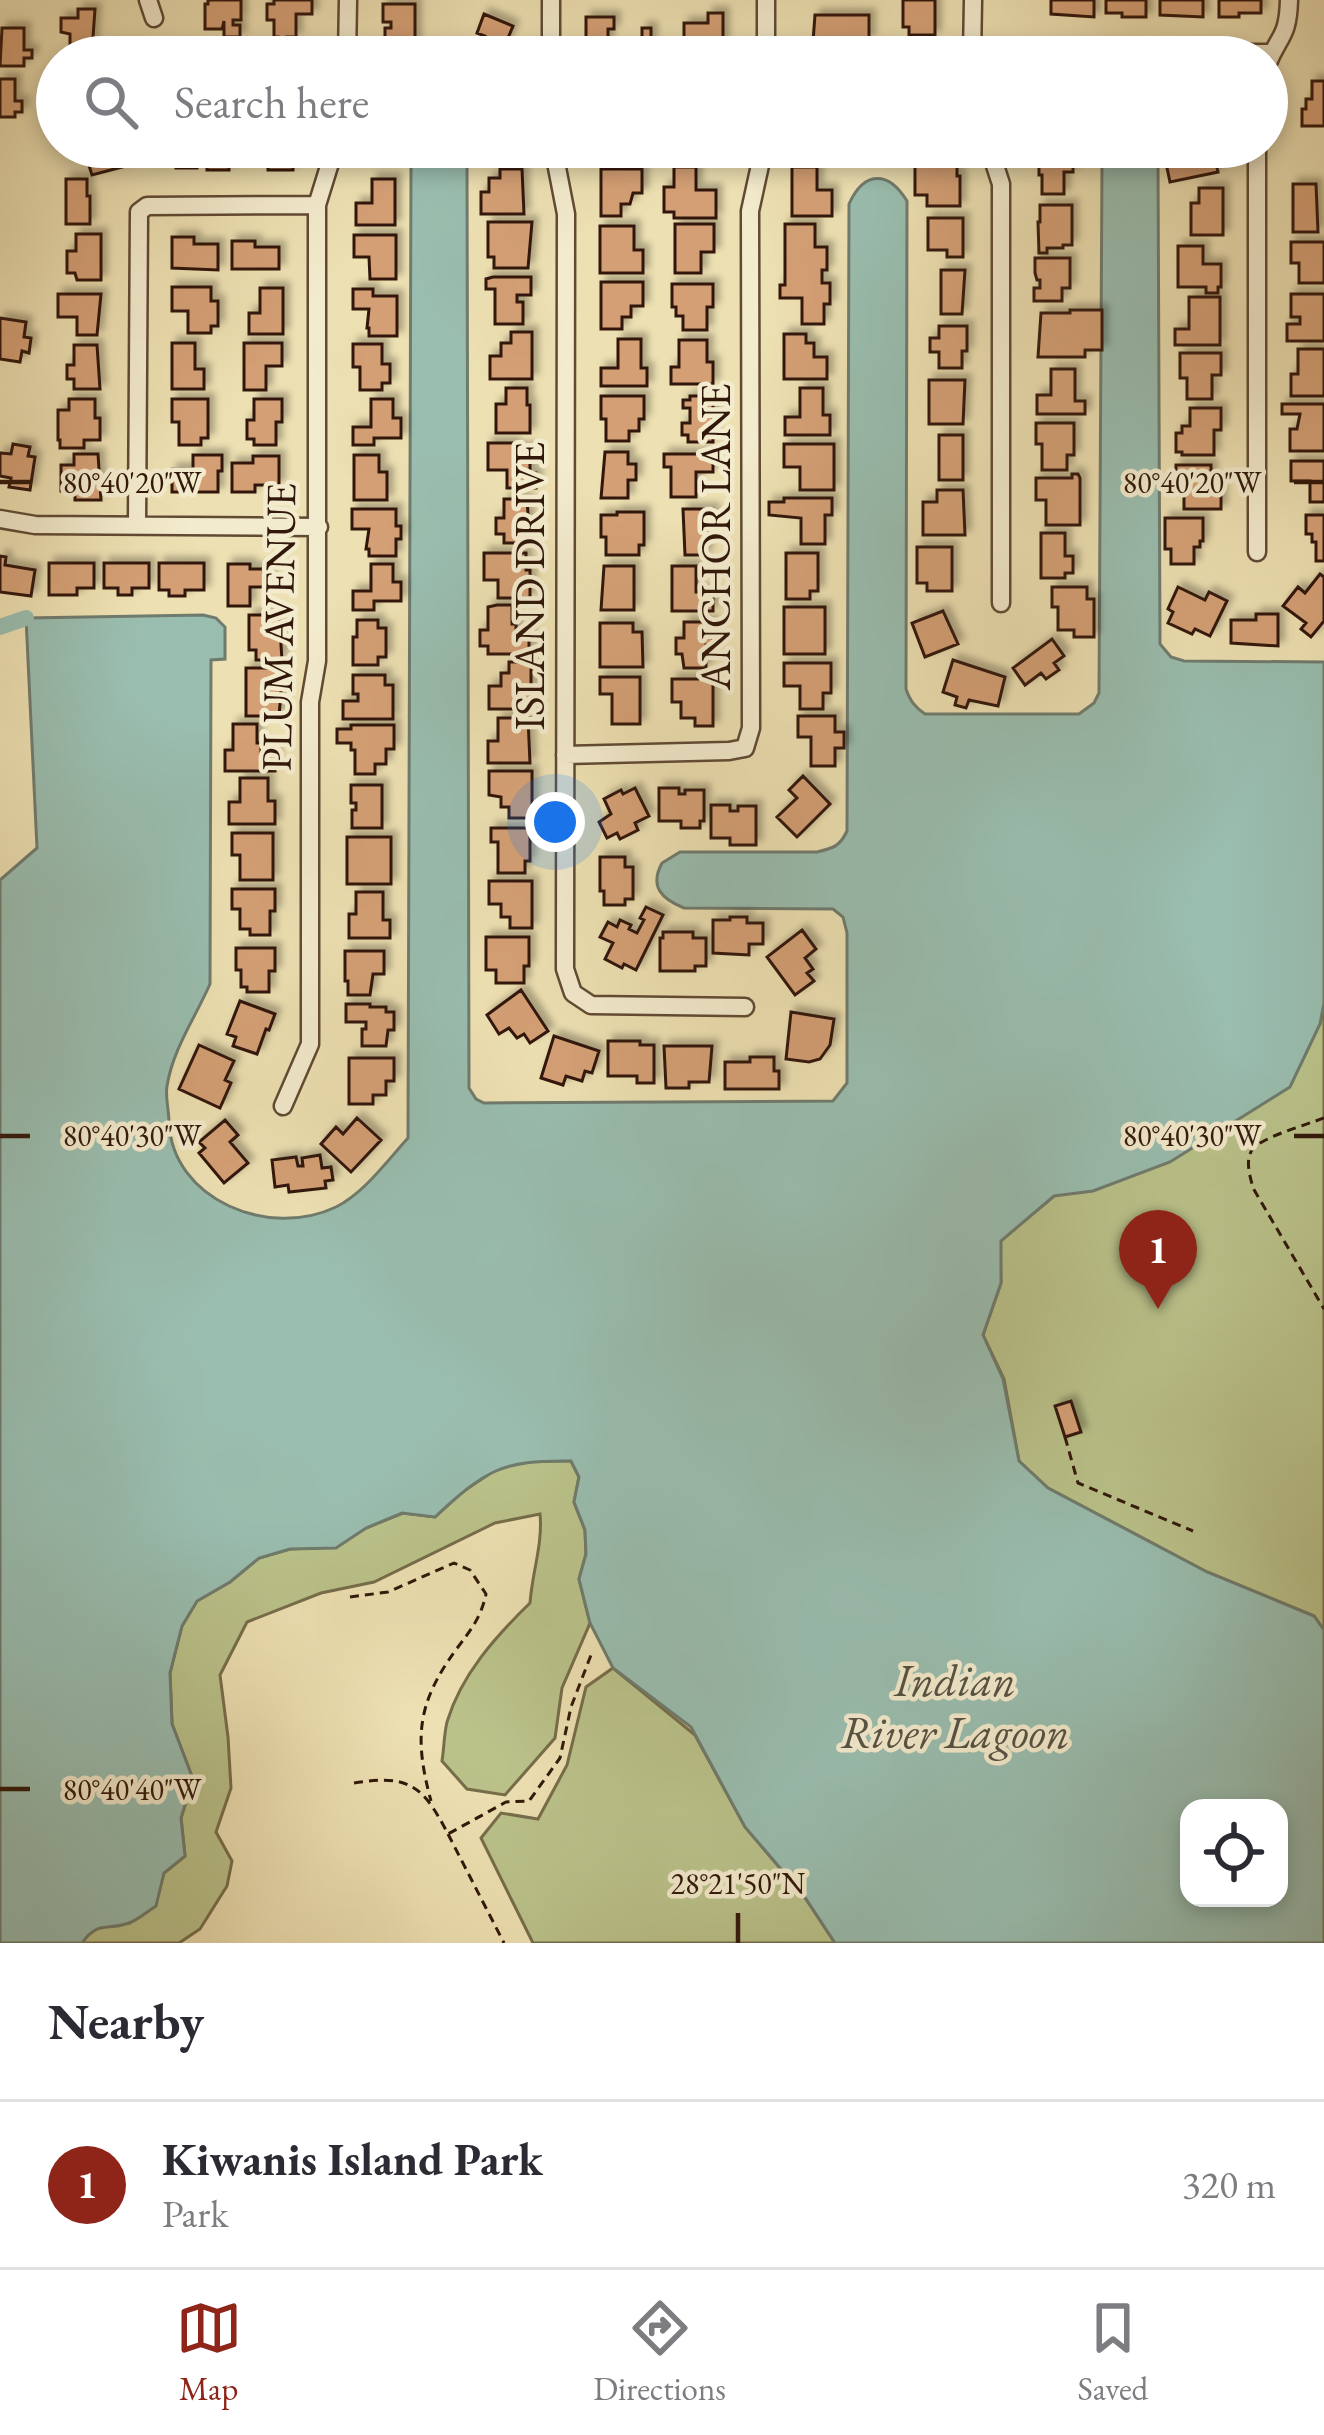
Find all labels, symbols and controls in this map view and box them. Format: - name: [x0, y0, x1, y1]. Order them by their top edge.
- search box: [36, 36, 1288, 168]
- icon: search: [78, 69, 144, 135]
- text: Search here: [174, 73, 369, 131]
- street label: ANCHOR LANE: [688, 383, 743, 692]
- street label: ISLAND DRIVE: [502, 442, 557, 730]
- text: 80°40'20"W: [63, 463, 202, 502]
- text: 80°40'20"W: [1123, 463, 1262, 502]
- street label: PLUM AVENUE: [248, 483, 309, 771]
- your location: [525, 792, 585, 852]
- text: 80°40'30"W: [63, 1116, 202, 1155]
- text: 80°40'30"W: [1123, 1116, 1262, 1155]
- pin: 1: [1119, 1210, 1197, 1309]
- water label: Indian River Lagoon: [841, 1651, 1069, 1761]
- text: 80°40'40"W: [63, 1770, 202, 1809]
- map controls: [1180, 1799, 1288, 1907]
- button: locate: [1180, 1799, 1288, 1907]
- text: 28°21'50"N: [671, 1864, 806, 1903]
- text: Nearby: [48, 1988, 204, 2054]
- text: Kiwanis Island Park: [162, 2130, 543, 2188]
- text: 1: [77, 2159, 97, 2210]
- text: 320 m: [1182, 2159, 1276, 2210]
- text: Park: [162, 2188, 228, 2239]
- tab: Map: [176, 2295, 242, 2410]
- tab: Directions: [593, 2295, 726, 2410]
- tab: Saved: [1078, 2295, 1148, 2410]

